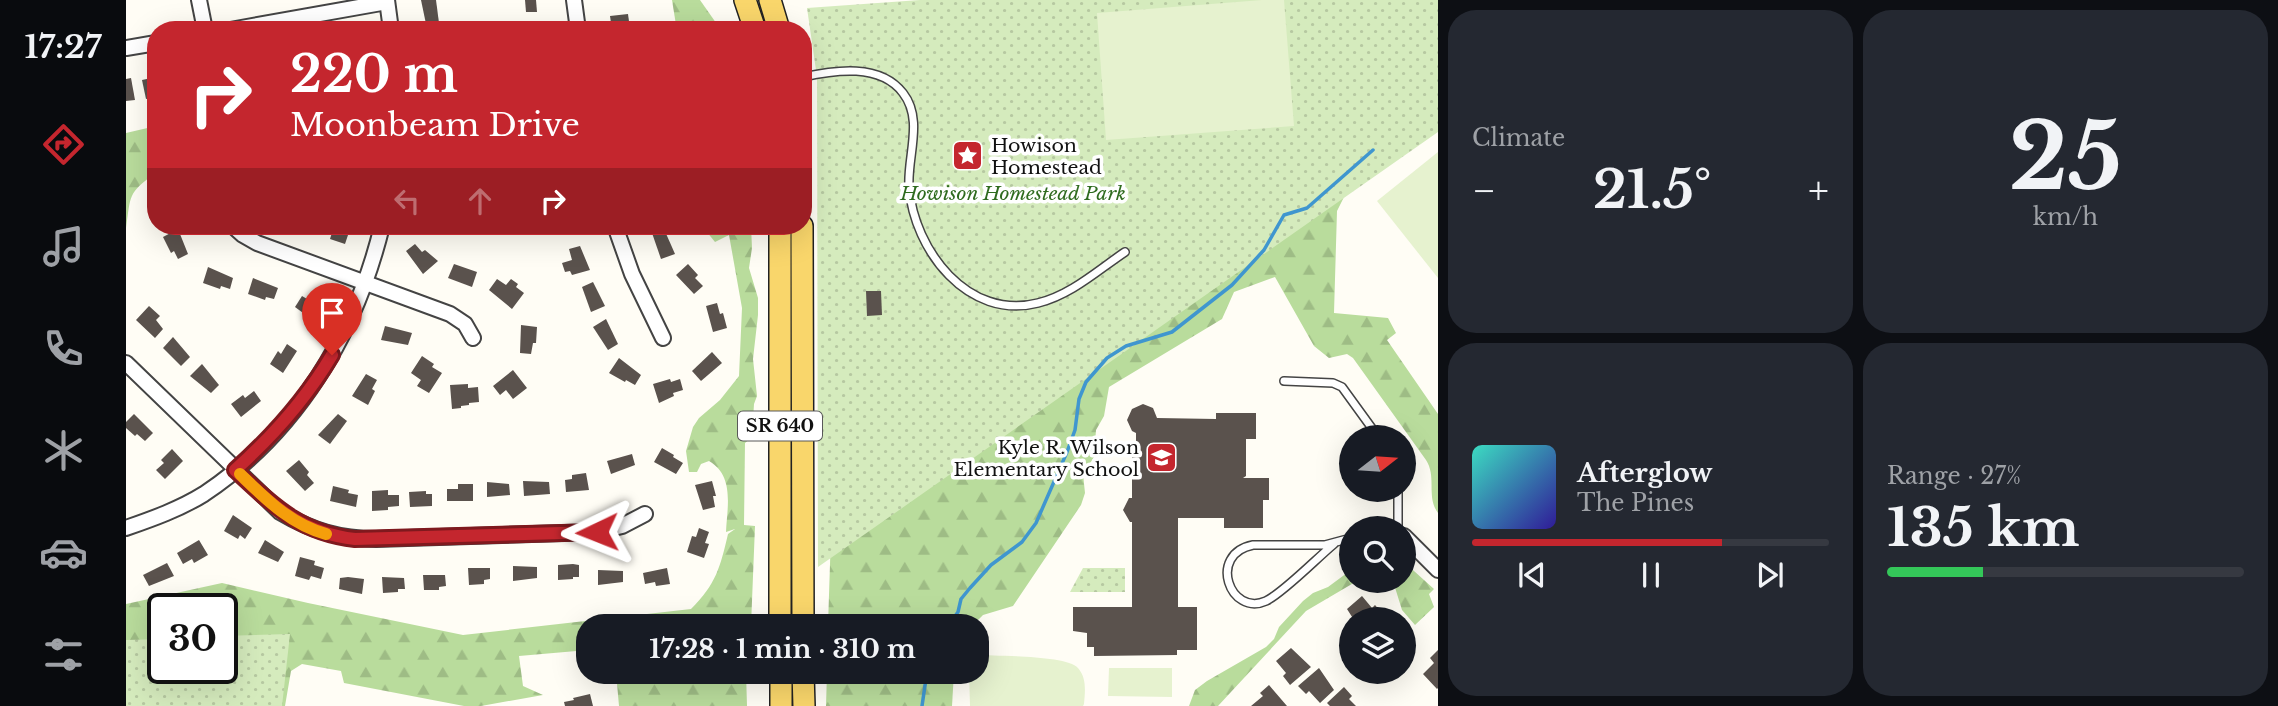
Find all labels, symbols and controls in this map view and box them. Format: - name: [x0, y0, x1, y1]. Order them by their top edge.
- text: 17:27: [25, 27, 101, 67]
- text: 220 m: [290, 44, 458, 105]
- icon: right: [175, 49, 266, 140]
- text: 25: [2009, 101, 2122, 214]
- text: Moonbeam Drive: [290, 105, 580, 145]
- icon: directions: [39, 120, 88, 169]
- text: Climate: [1472, 124, 1565, 152]
- place label: Howison Homestead: [991, 134, 1102, 179]
- place icon: Howison Homestead: [951, 139, 985, 173]
- text: 21.5°: [1593, 158, 1711, 222]
- text: −: [1472, 167, 1496, 214]
- text: +: [1808, 167, 1829, 214]
- icon: left: [388, 182, 426, 220]
- icon: ahead: [461, 182, 499, 220]
- icon: right: [534, 182, 572, 220]
- park label: Howison Homestead Park: [899, 182, 1126, 205]
- text: km/h: [2033, 203, 2098, 231]
- icon: music: [39, 222, 88, 271]
- pin: [302, 283, 362, 355]
- icon: arrive: [313, 294, 351, 332]
- icon: phone: [39, 324, 88, 373]
- road number: SR 640: [738, 412, 822, 440]
- north arrow: [1339, 425, 1416, 502]
- map controls: [1339, 425, 1416, 684]
- icon: climate: [39, 426, 88, 475]
- place label: Kyle R. Wilson Elementary School: [953, 436, 1139, 481]
- school or university icon: Kyle R. Wilson Elementary School: [1145, 441, 1179, 475]
- text: Afterglow: [1577, 457, 1713, 489]
- text: Range · 27%: [1887, 462, 2021, 490]
- text: The Pines: [1577, 489, 1694, 517]
- position arrow: [560, 495, 634, 569]
- text: 135 km: [1887, 496, 2080, 560]
- button: search: [1339, 516, 1416, 593]
- icon: car: [39, 528, 88, 577]
- icon: previous: [1513, 556, 1551, 594]
- icon: pause: [1632, 556, 1670, 594]
- icon: next: [1751, 556, 1789, 594]
- speed limit sign: 30: [147, 593, 238, 684]
- button: layers: [1339, 607, 1416, 684]
- icon: filters: [39, 630, 88, 679]
- text: 17:28 · 1 min · 310 m: [649, 633, 916, 665]

